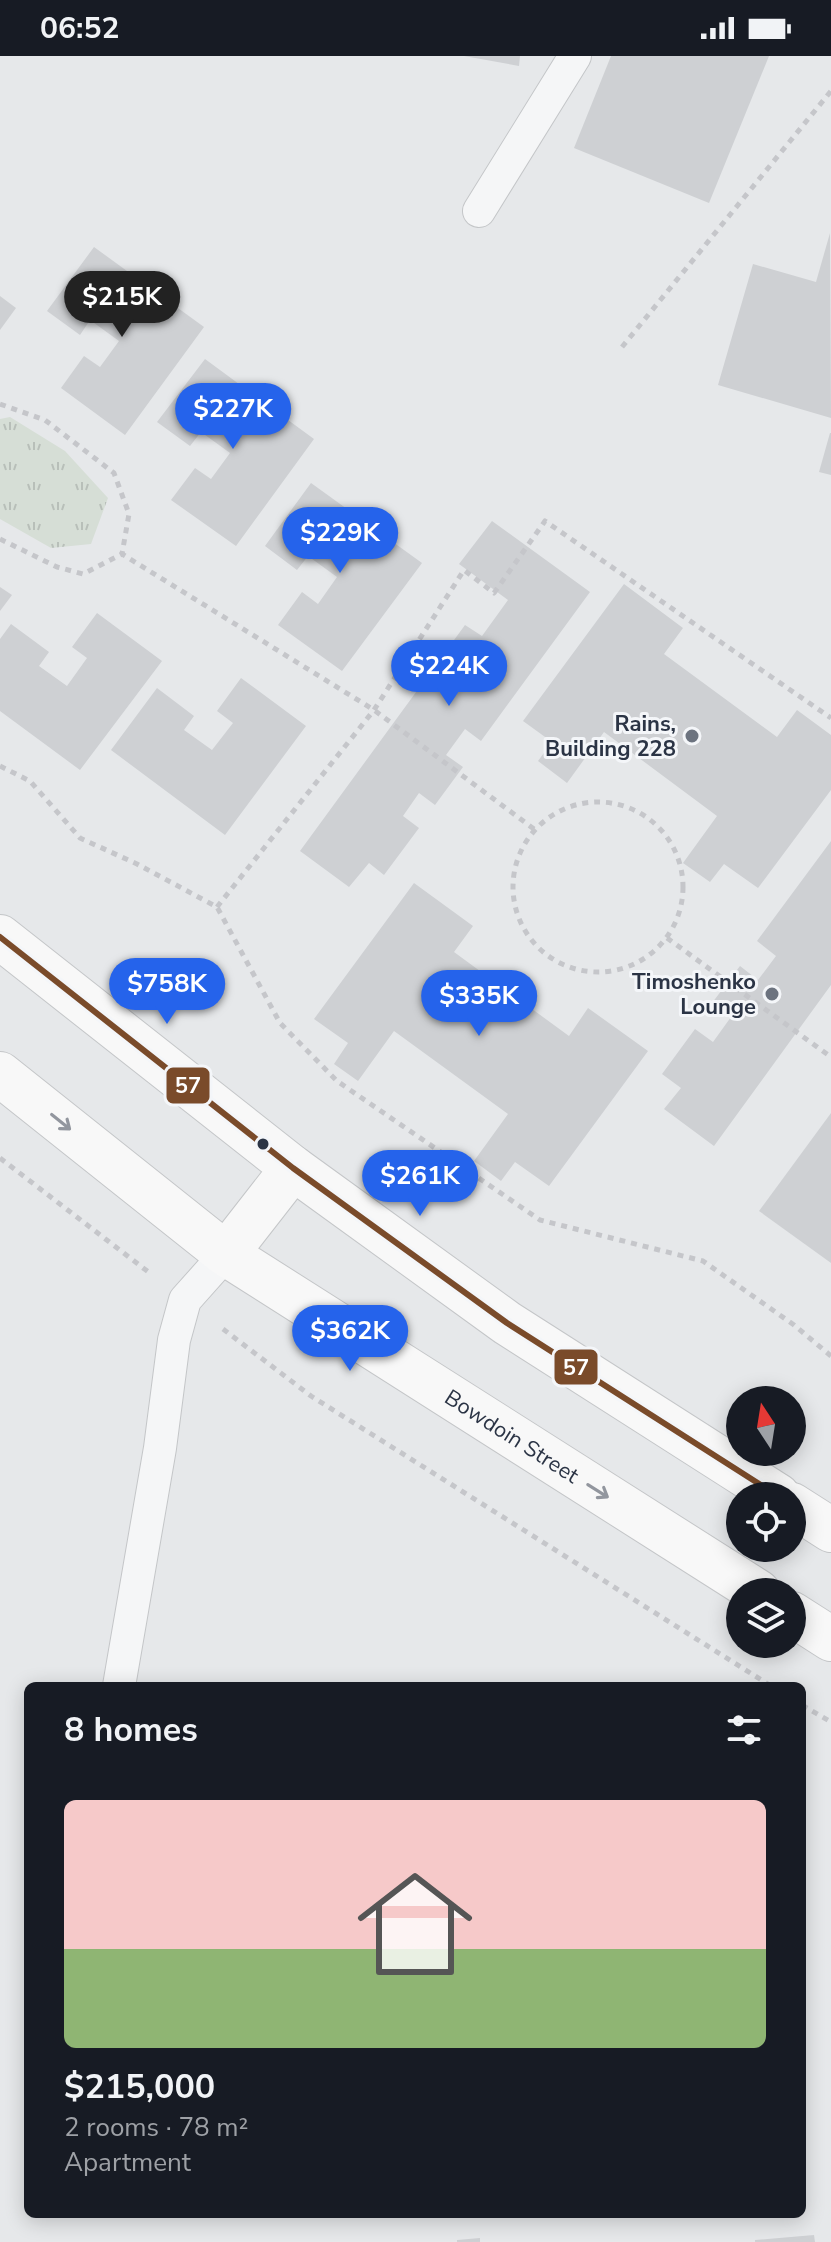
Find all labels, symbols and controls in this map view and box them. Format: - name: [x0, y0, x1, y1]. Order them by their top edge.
- text: 06:52: [40, 8, 119, 49]
- pin: $215K: [66, 271, 178, 339]
- text: $215K: [82, 279, 162, 314]
- pin: $227K: [177, 383, 289, 451]
- text: $227K: [193, 391, 273, 426]
- pin: $229K: [284, 507, 396, 575]
- text: $229K: [300, 515, 380, 550]
- pin: $224K: [393, 640, 505, 708]
- text: $224K: [409, 648, 489, 683]
- place label: Rains, Building 228: [545, 709, 676, 764]
- marker: Rains, Building 228: [683, 727, 701, 745]
- pin: $758K: [111, 958, 223, 1026]
- text: $758K: [127, 966, 207, 1001]
- place label: Timoshenko Lounge: [632, 967, 756, 1022]
- pin: $335K: [423, 970, 535, 1038]
- text: $335K: [439, 978, 519, 1013]
- marker: Timoshenko Lounge: [763, 985, 781, 1003]
- line badge: 57: [165, 1066, 211, 1105]
- text: 57: [175, 1071, 201, 1101]
- one-way arrow: [50, 1114, 71, 1131]
- unlabelled marker: [255, 1136, 271, 1152]
- pin: $261K: [364, 1150, 476, 1218]
- text: $261K: [380, 1158, 460, 1193]
- pin: $362K: [294, 1305, 406, 1373]
- text: $362K: [310, 1313, 390, 1348]
- line badge: 57: [553, 1348, 599, 1386]
- text: 57: [563, 1353, 589, 1383]
- street label: Bowdoin Street: [439, 1383, 585, 1491]
- north arrow: [726, 1386, 806, 1466]
- map controls: [726, 1386, 806, 1658]
- button: locate: [726, 1482, 806, 1562]
- one-way arrow: [586, 1483, 609, 1499]
- button: layers: [726, 1578, 806, 1658]
- text: 8 homes: [64, 1707, 198, 1753]
- icon: filters: [722, 1708, 766, 1752]
- icon: home: [343, 1852, 487, 1996]
- text: $215,000: [64, 2064, 215, 2110]
- text: 2 rooms · 78 m²: [64, 2110, 248, 2145]
- text: Apartment: [64, 2145, 191, 2180]

